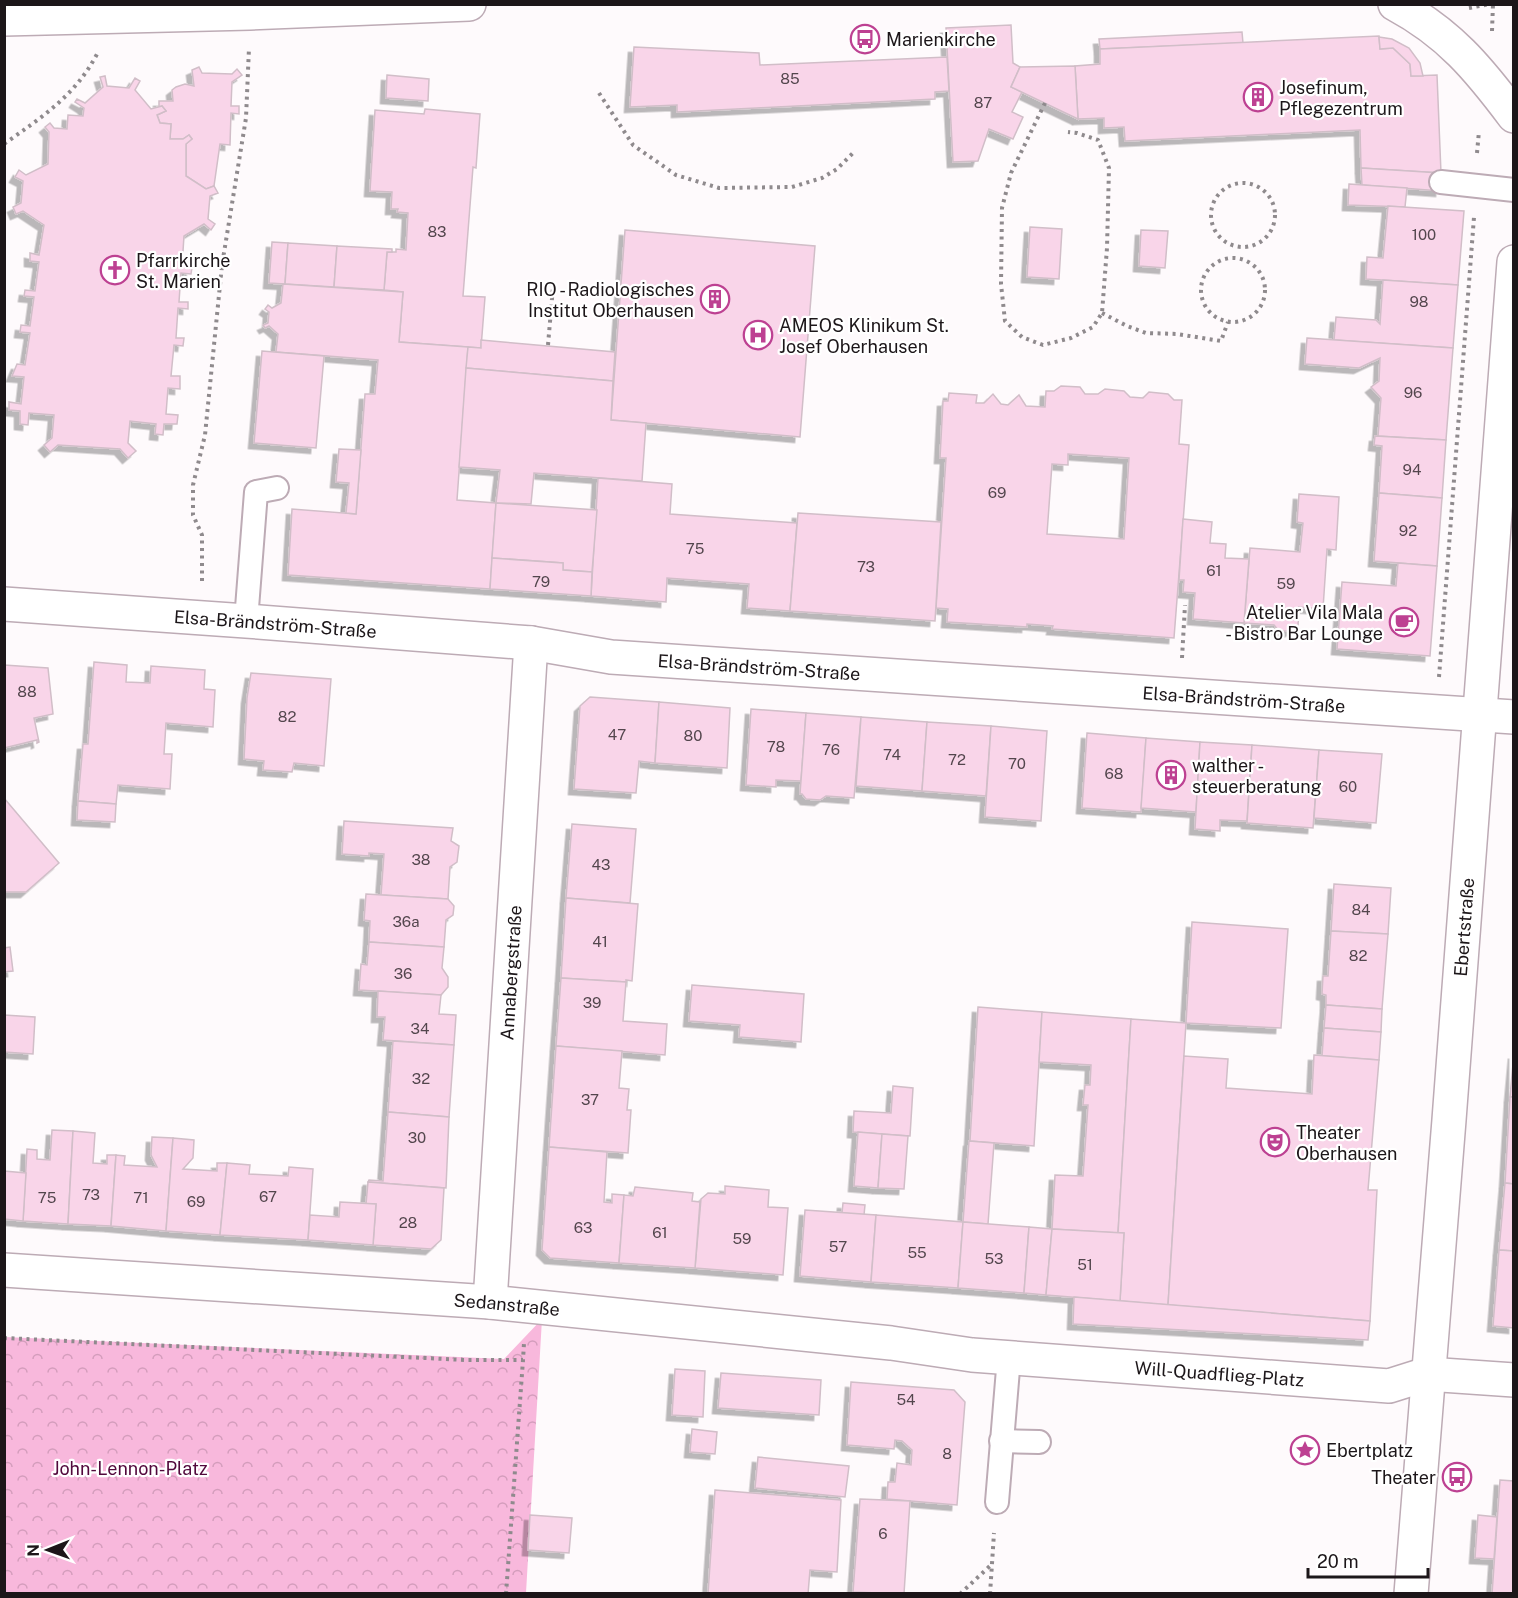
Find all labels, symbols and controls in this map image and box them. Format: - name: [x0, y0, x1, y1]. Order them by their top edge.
- bus stop icon: Marienkirche: [849, 23, 881, 55]
- place label: Marienkirche: [886, 29, 996, 50]
- house number: 85: [780, 70, 800, 87]
- place label: Josefinum, Pflegezentrum: [1279, 77, 1403, 119]
- building icon: Josefinum, Pflegezentrum: [1242, 81, 1274, 113]
- house number: 87: [974, 94, 992, 111]
- house number: 83: [427, 223, 447, 240]
- house number: 100: [1412, 226, 1436, 243]
- place label: Pfarrkirche St. Marien: [136, 250, 231, 292]
- church icon: Pfarrkirche St. Marien: [99, 254, 131, 286]
- place label: RIO - Radiologisches Institut Oberhausen: [526, 279, 694, 321]
- building icon: RIO - Radiologisches Institut Oberhausen: [699, 283, 731, 315]
- house number: 98: [1410, 293, 1428, 310]
- place label: AMEOS Klinikum St. Josef Oberhausen: [779, 315, 949, 357]
- hospital icon: AMEOS Klinikum St. Josef Oberhausen: [742, 319, 774, 351]
- house number: 96: [1404, 384, 1422, 401]
- house number: 94: [1403, 461, 1421, 478]
- house number: 69: [988, 484, 1006, 501]
- house number: 92: [1399, 522, 1417, 539]
- house number: 75: [686, 540, 704, 557]
- house number: 73: [857, 558, 875, 575]
- house number: 61: [1206, 562, 1222, 579]
- house number: 79: [532, 573, 550, 590]
- house number: 59: [1277, 575, 1295, 592]
- place label: Atelier Vila Mala - Bistro Bar Lounge: [1225, 602, 1383, 644]
- street label: Elsa-Brändström-Straße: [173, 605, 377, 642]
- cafe icon: Atelier Vila Mala - Bistro Bar Lounge: [1388, 606, 1420, 638]
- street label: Elsa-Brändström-Straße: [657, 650, 861, 684]
- street label: Elsa-Brändström-Straße: [1142, 682, 1346, 716]
- house number: 88: [17, 683, 37, 700]
- house number: 82: [278, 708, 296, 725]
- house number: 47: [608, 726, 626, 743]
- house number: 80: [684, 727, 702, 744]
- house number: 78: [767, 738, 785, 755]
- house number: 76: [822, 741, 840, 758]
- house number: 74: [883, 746, 901, 763]
- house number: 72: [948, 751, 966, 768]
- house number: 70: [1008, 755, 1026, 772]
- place label: walther - steuerberatung: [1192, 755, 1322, 797]
- building icon: walther - steuerberatung: [1155, 759, 1187, 791]
- house number: 68: [1105, 765, 1123, 782]
- house number: 60: [1339, 778, 1357, 795]
- house number: 38: [411, 851, 431, 868]
- house number: 43: [592, 856, 610, 873]
- street label: Ebertstraße: [1449, 877, 1478, 977]
- house number: 84: [1351, 901, 1371, 918]
- street label: Annabergstraße: [496, 904, 525, 1041]
- house number: 36a: [393, 913, 419, 930]
- house number: 41: [592, 933, 608, 950]
- house number: 82: [1349, 947, 1367, 964]
- house number: 36: [394, 965, 412, 982]
- house number: 39: [583, 994, 601, 1011]
- house number: 34: [411, 1020, 429, 1037]
- house number: 32: [412, 1070, 430, 1087]
- house number: 37: [581, 1091, 599, 1108]
- place label: Theater Oberhausen: [1296, 1122, 1398, 1164]
- theatre icon: Theater Oberhausen: [1259, 1126, 1291, 1158]
- house number: 30: [408, 1129, 426, 1146]
- house number: 73: [82, 1186, 100, 1203]
- house number: 67: [259, 1188, 277, 1205]
- house number: 75: [38, 1189, 56, 1206]
- house number: 71: [133, 1189, 149, 1206]
- house number: 69: [187, 1193, 205, 1210]
- house number: 28: [399, 1214, 417, 1231]
- house number: 63: [574, 1219, 592, 1236]
- house number: 61: [652, 1224, 668, 1241]
- house number: 59: [733, 1230, 751, 1247]
- house number: 57: [829, 1238, 847, 1255]
- house number: 55: [907, 1244, 927, 1261]
- house number: 53: [984, 1250, 1004, 1267]
- house number: 51: [1077, 1256, 1093, 1273]
- street label: Sedanstraße: [453, 1289, 561, 1320]
- street label: Will-Quadflieg-Platz: [1134, 1357, 1305, 1390]
- house number: 54: [896, 1391, 916, 1408]
- place icon: Ebertplatz: [1289, 1434, 1321, 1466]
- place label: Ebertplatz: [1326, 1440, 1413, 1461]
- house number: 8: [942, 1445, 952, 1462]
- park label: John-Lennon-Platz: [52, 1458, 208, 1479]
- bus stop icon: Theater: [1441, 1461, 1473, 1493]
- place label: Theater: [1371, 1467, 1436, 1488]
- north arrow: [18, 1520, 78, 1580]
- house number: 6: [878, 1525, 888, 1542]
- scale bar: [1308, 1541, 1428, 1579]
- text: N: [24, 1544, 43, 1557]
- text: 20 m: [1317, 1551, 1359, 1572]

